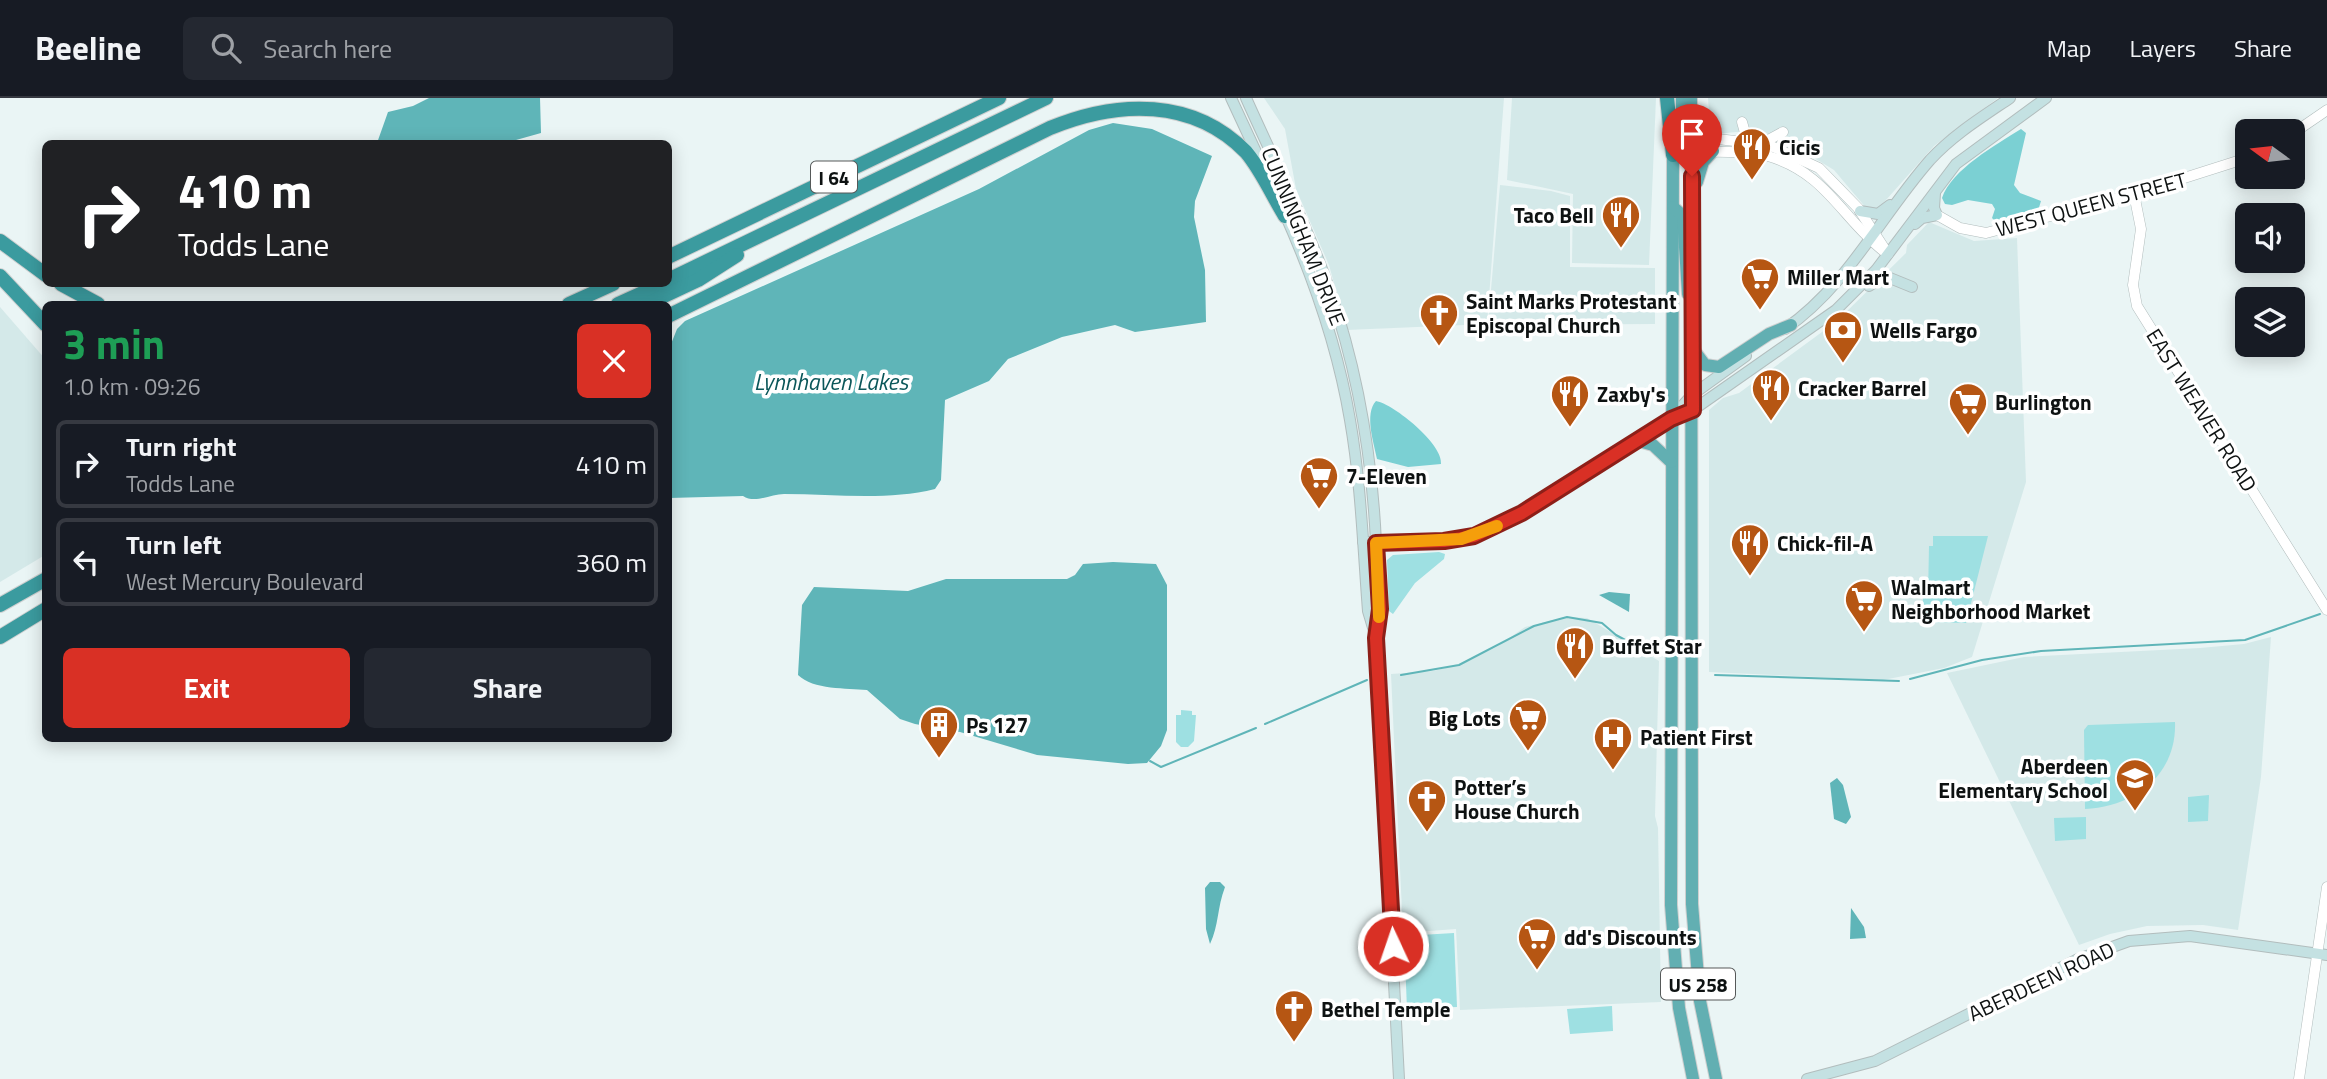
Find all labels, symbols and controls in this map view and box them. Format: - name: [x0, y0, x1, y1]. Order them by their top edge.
- search box: [183, 17, 673, 80]
- text: Beeline: [35, 23, 141, 73]
- icon: search: [207, 29, 245, 67]
- text: Search here: [263, 29, 392, 68]
- text: Map: [2047, 30, 2092, 66]
- text: Layers: [2130, 30, 2196, 66]
- text: Share: [2234, 30, 2292, 66]
- pin: [1662, 104, 1722, 176]
- icon: arrive: [1673, 115, 1711, 153]
- north arrow: [2235, 119, 2305, 189]
- map controls: [2235, 119, 2305, 357]
- restaurant icon: Cicis: [1731, 126, 1773, 181]
- place label: Cicis: [1779, 131, 1821, 163]
- street label: CUNNINGHAM DRIVE: [1254, 142, 1354, 330]
- text: 410 m: [178, 152, 312, 227]
- road number: I 64: [811, 162, 857, 192]
- street label: WEST QUEEN STREET: [1992, 163, 2190, 245]
- icon: right: [63, 168, 154, 259]
- restaurant icon: Taco Bell: [1600, 194, 1642, 249]
- place label: Taco Bell: [1514, 199, 1594, 231]
- button: sound: [2235, 203, 2305, 273]
- text: Todds Lane: [178, 220, 329, 268]
- supermarket icon: Miller Mart: [1739, 256, 1781, 311]
- place label: Miller Mart: [1787, 261, 1889, 293]
- place label: Saint Marks Protestant Episcopal Church: [1466, 285, 1677, 341]
- button: layers: [2235, 287, 2305, 357]
- church icon: Saint Marks Protestant Episcopal Church: [1418, 292, 1460, 347]
- bank icon: Wells Fargo: [1822, 309, 1864, 364]
- text: 3 min: [63, 311, 165, 375]
- place label: Wells Fargo: [1870, 314, 1977, 346]
- street label: EAST WEAVER ROAD: [2139, 322, 2265, 498]
- button: close: [577, 324, 651, 398]
- water label: Lynnhaven Lakes: [754, 364, 910, 399]
- restaurant icon: Cracker Barrel: [1750, 367, 1792, 422]
- text: 1.0 km · 09:26: [63, 369, 201, 404]
- place label: Cracker Barrel: [1798, 372, 1927, 404]
- restaurant icon: Zaxby's: [1549, 373, 1591, 428]
- place label: Zaxby's: [1597, 378, 1666, 410]
- supermarket icon: Burlington: [1947, 381, 1989, 436]
- place label: Burlington: [1995, 386, 2092, 418]
- text: Turn right: [126, 427, 237, 466]
- icon: right: [67, 445, 105, 483]
- text: 410 m: [576, 445, 647, 484]
- supermarket icon: 7-Eleven: [1298, 455, 1340, 510]
- place label: 7-Eleven: [1346, 460, 1427, 492]
- text: Todds Lane: [126, 466, 235, 501]
- restaurant icon: Chick-fil-A: [1729, 522, 1771, 577]
- text: Turn left: [126, 525, 221, 564]
- place label: Chick-fil-A: [1777, 527, 1874, 559]
- icon: left: [67, 543, 105, 581]
- text: 360 m: [576, 543, 647, 582]
- text: West Mercury Boulevard: [126, 564, 364, 599]
- place label: Walmart Neighborhood Market: [1891, 571, 2091, 627]
- supermarket icon: Walmart Neighborhood Market: [1843, 578, 1885, 633]
- restaurant icon: Buffet Star: [1554, 625, 1596, 680]
- place label: Buffet Star: [1602, 630, 1702, 662]
- button: Exit: [63, 648, 350, 728]
- button: Share: [364, 648, 651, 728]
- supermarket icon: Big Lots: [1507, 697, 1549, 752]
- place label: Big Lots: [1428, 702, 1501, 734]
- building icon: Ps 127: [918, 704, 960, 759]
- place label: Ps 127: [966, 709, 1028, 741]
- hospital icon: Patient First: [1592, 716, 1634, 771]
- place label: Patient First: [1640, 721, 1753, 753]
- place label: Aberdeen Elementary School: [1938, 750, 2108, 806]
- school or university icon: Aberdeen Elementary School: [2114, 757, 2156, 812]
- place label: Potter’s House Church: [1454, 771, 1580, 827]
- church icon: Potter’s House Church: [1406, 778, 1448, 833]
- position arrow: [1356, 909, 1430, 983]
- supermarket icon: dd's Discounts: [1516, 916, 1558, 971]
- place label: dd's Discounts: [1564, 921, 1697, 953]
- street label: ABERDEEN ROAD: [1963, 933, 2119, 1029]
- road number: US 258: [1661, 968, 1735, 1000]
- church icon: Bethel Temple: [1273, 988, 1315, 1043]
- place label: Bethel Temple: [1321, 993, 1451, 1025]

